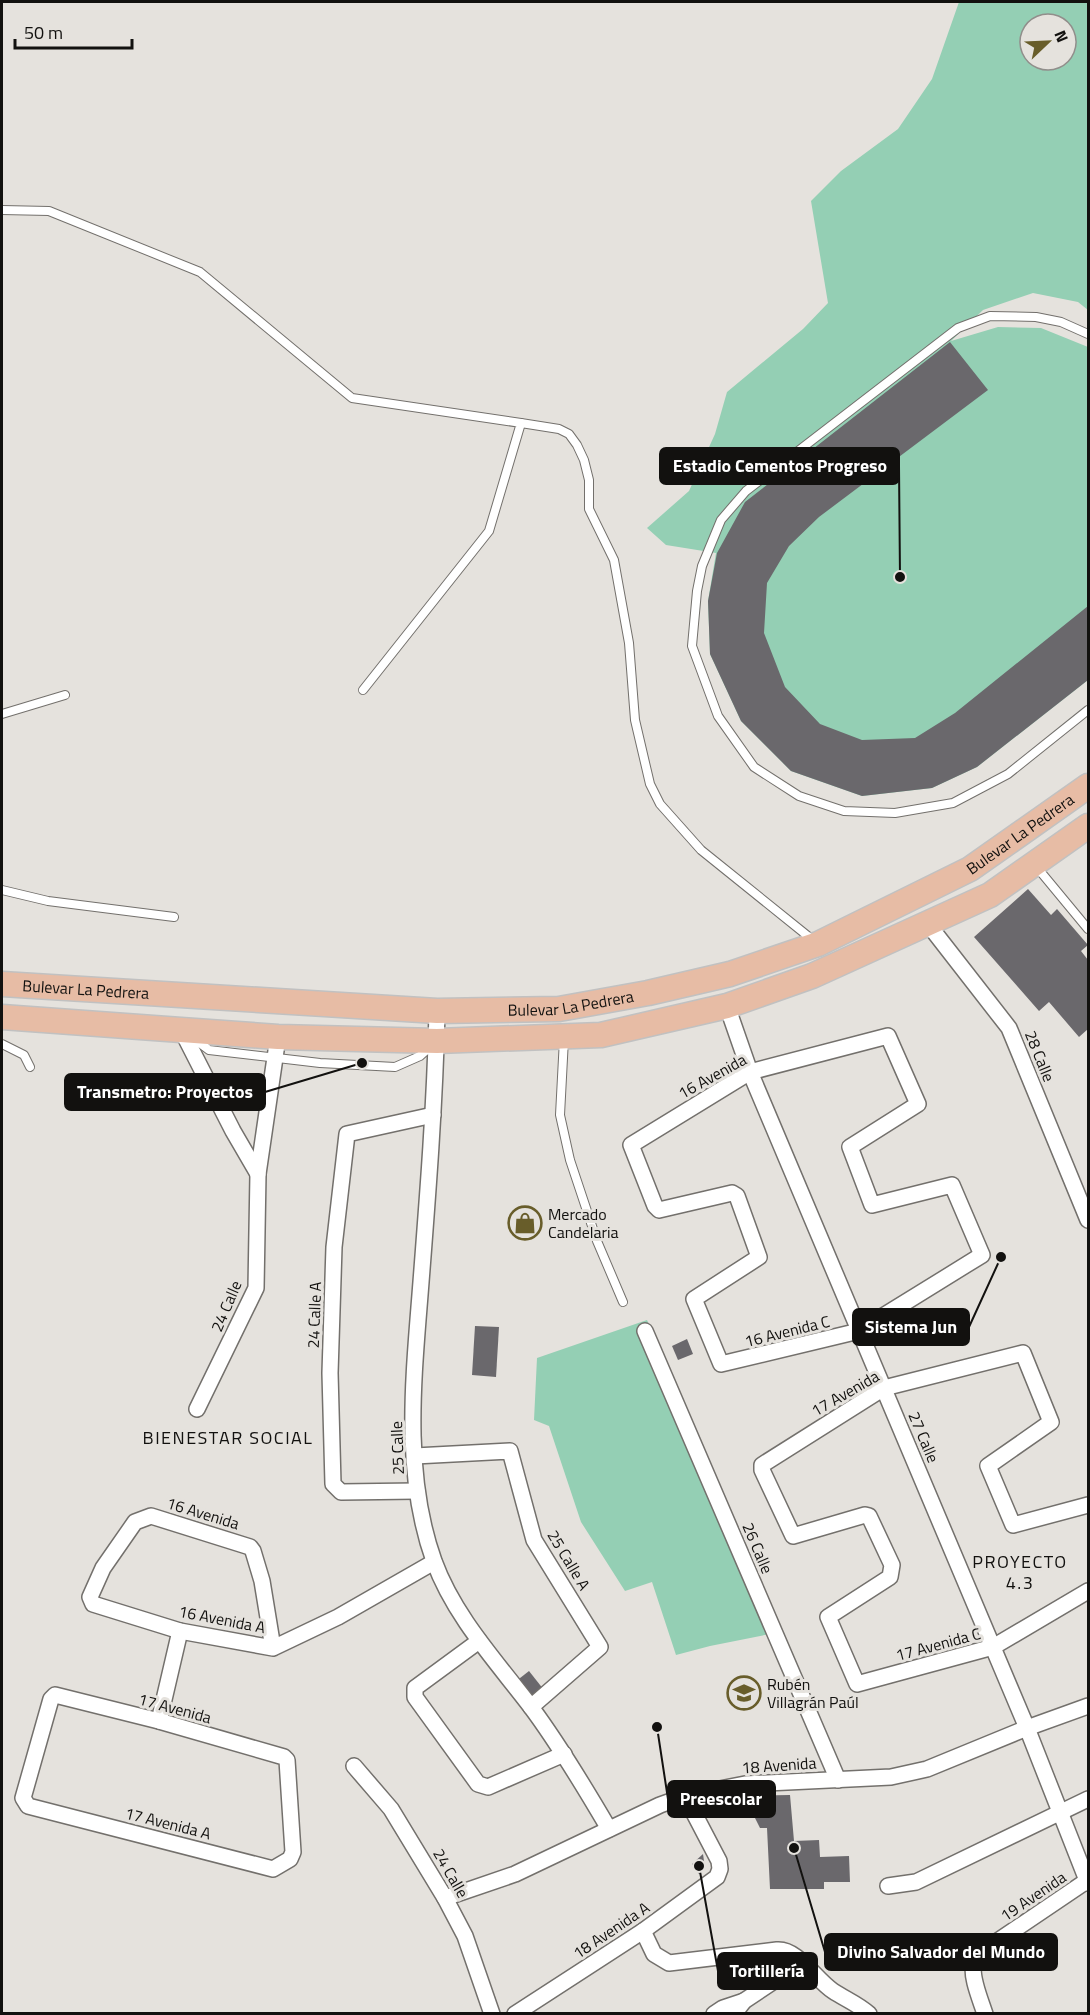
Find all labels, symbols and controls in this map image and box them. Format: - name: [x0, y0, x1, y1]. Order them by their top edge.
- scale bar: [15, 12, 132, 50]
- north arrow: [1018, 12, 1078, 72]
- text: 50 m: [24, 19, 63, 46]
- text: N: [1049, 26, 1075, 46]
- callout: Estadio Cementos Progreso: [660, 448, 899, 484]
- text: Estadio Cementos Progreso: [673, 452, 887, 479]
- street label: Bulevar La Pedrera: [961, 788, 1079, 880]
- street label: Bulevar La Pedrera: [22, 973, 150, 1005]
- street label: Bulevar La Pedrera: [507, 984, 636, 1022]
- street label: 28 Calle: [1019, 1027, 1061, 1085]
- street label: 16 Avenida: [673, 1047, 751, 1105]
- callout: Transmetro: Proyectos: [65, 1074, 265, 1110]
- text: Transmetro: Proyectos: [77, 1078, 253, 1105]
- place label: Mercado Candelaria: [548, 1202, 619, 1244]
- shop icon: Mercado Candelaria: [507, 1205, 543, 1241]
- street label: 24 Calle: [204, 1277, 248, 1335]
- street label: 24 Calle A: [301, 1281, 327, 1349]
- street label: 16 Avenida C: [742, 1309, 832, 1353]
- callout: Sistema Jun: [853, 1309, 969, 1345]
- text: Sistema Jun: [865, 1313, 957, 1340]
- street label: 17 Avenida: [807, 1364, 883, 1422]
- street label: 27 Calle: [902, 1408, 946, 1466]
- street label: 25 Calle: [384, 1421, 410, 1475]
- district label: BIENESTAR SOCIAL: [143, 1424, 313, 1451]
- street label: 16 Avenida: [164, 1491, 242, 1535]
- street label: 26 Calle: [736, 1519, 780, 1577]
- street label: 25 Calle A: [542, 1525, 597, 1595]
- district label: PROYECTO 4.3: [972, 1548, 1068, 1596]
- street label: 16 Avenida A: [177, 1599, 268, 1639]
- street label: 17 Avenida C: [893, 1621, 983, 1667]
- place label: Rubén Villagrán Paúl: [767, 1672, 859, 1714]
- school or university icon: Rubén Villagrán Paúl: [726, 1675, 762, 1711]
- street label: 17 Avenida: [136, 1687, 214, 1729]
- street label: 18 Avenida: [741, 1750, 817, 1780]
- callout: Preescolar: [668, 1781, 775, 1817]
- text: Preescolar: [680, 1785, 763, 1812]
- street label: 17 Avenida A: [122, 1801, 214, 1845]
- street label: 24 Calle: [427, 1844, 475, 1902]
- street label: 19 Avenida: [995, 1865, 1071, 1927]
- street label: 18 Avenida A: [568, 1895, 655, 1965]
- callout: Divino Salvador del Mundo: [825, 1934, 1057, 1970]
- text: Divino Salvador del Mundo: [837, 1938, 1045, 1965]
- callout: Tortillería: [718, 1953, 817, 1989]
- text: Tortillería: [729, 1957, 805, 1984]

